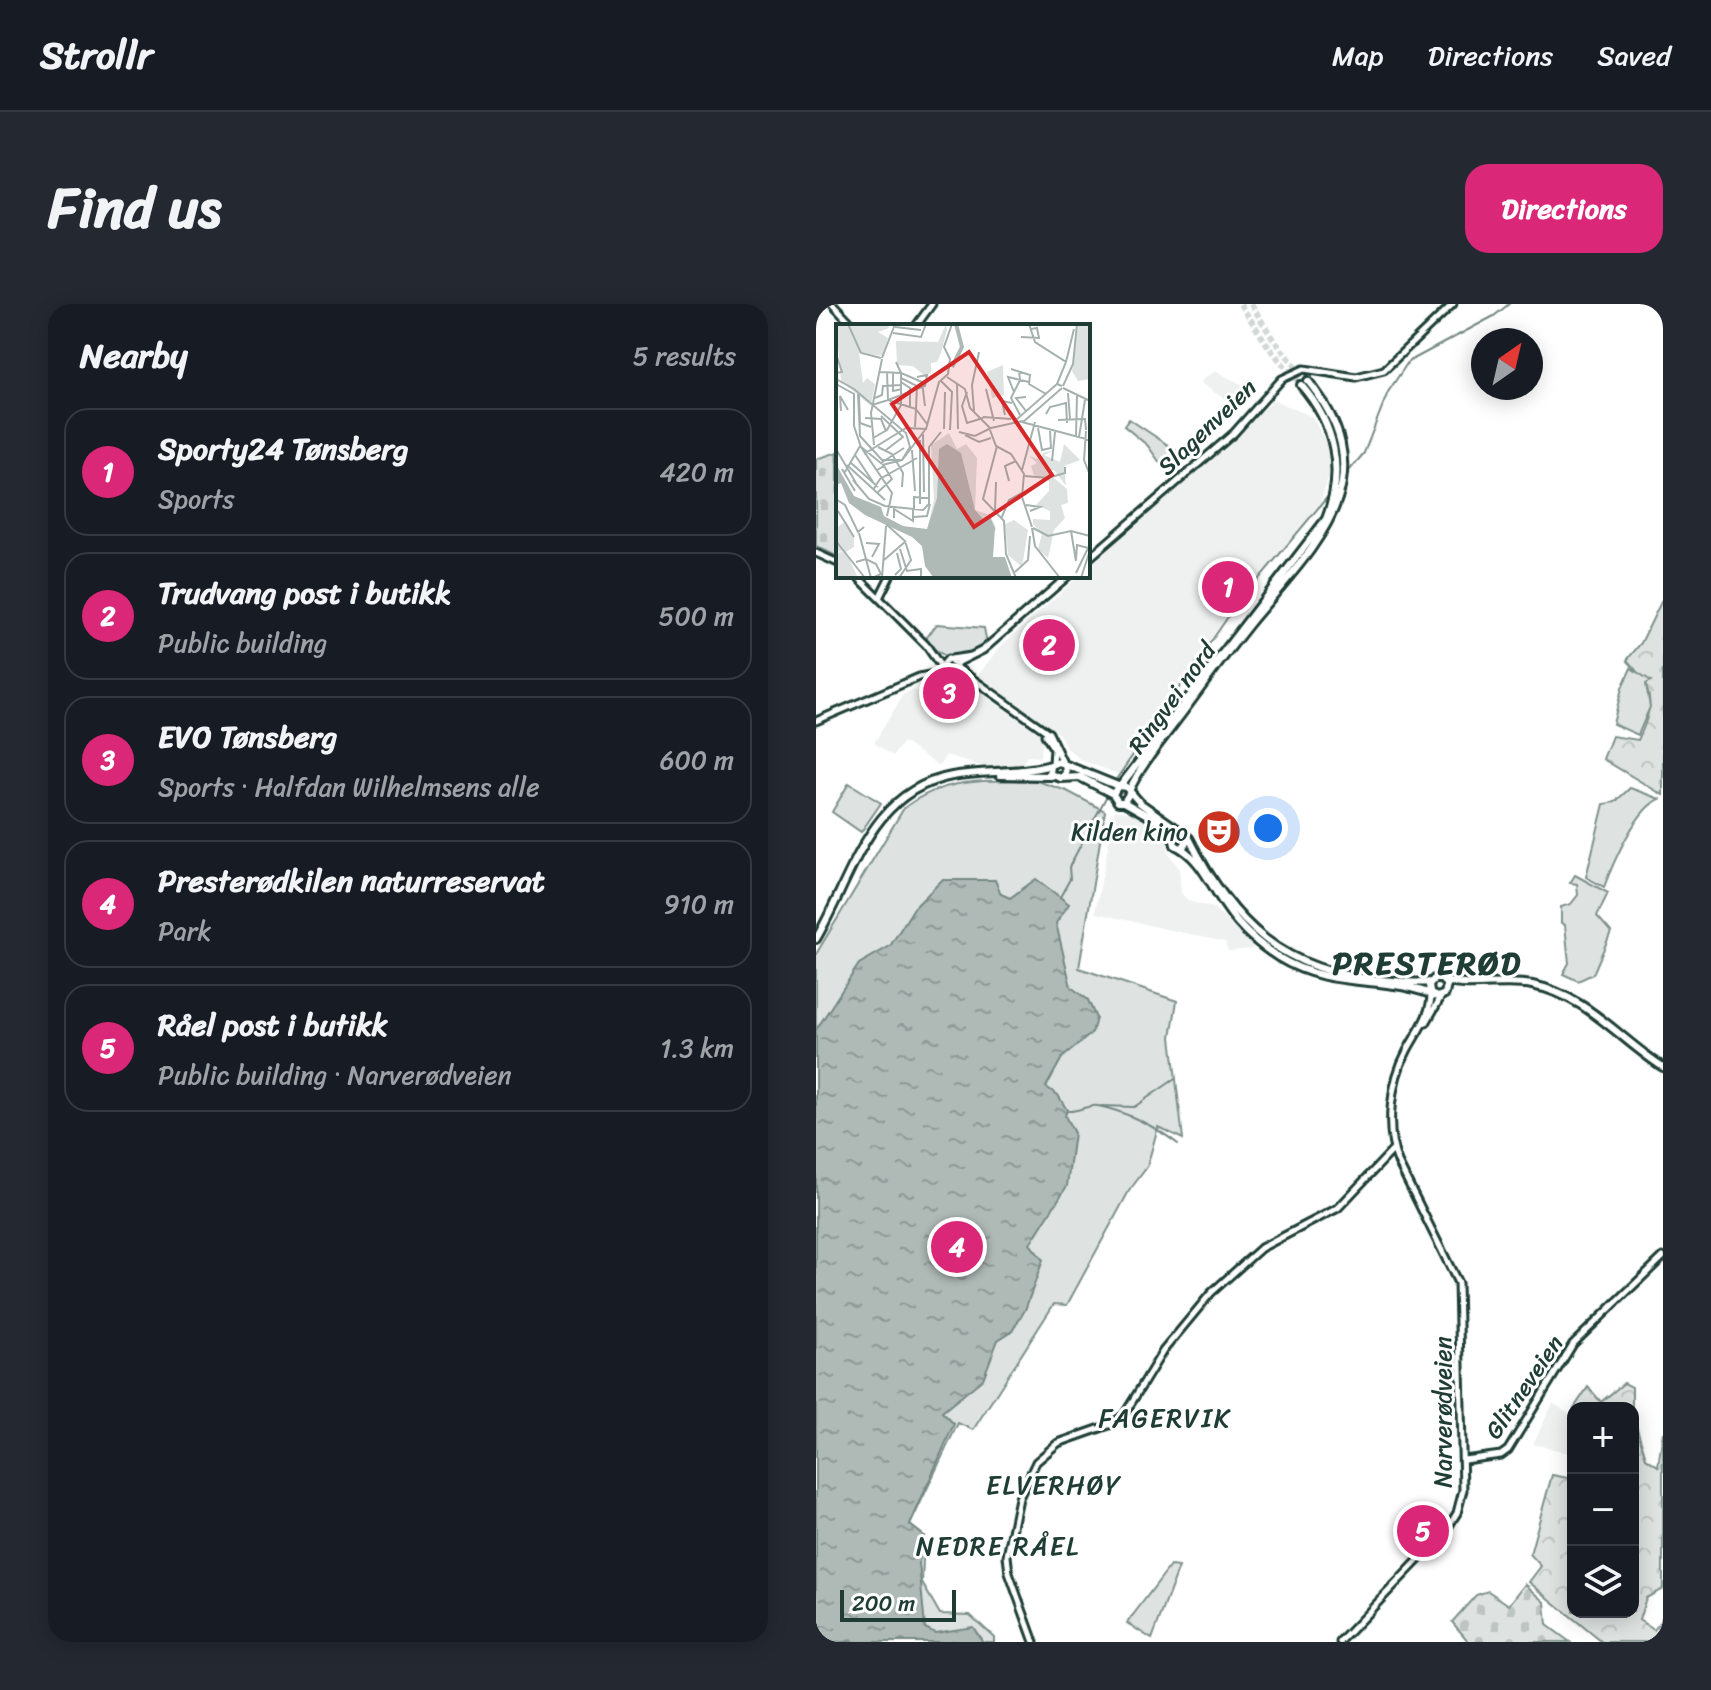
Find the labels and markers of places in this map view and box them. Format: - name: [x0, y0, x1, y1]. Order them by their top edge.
- pin: 1: [1202, 557, 1254, 617]
- pin: 2: [1023, 615, 1075, 675]
- pin: 3: [923, 663, 975, 723]
- theatre icon: Kilden kino: [1195, 808, 1243, 856]
- place label: Kilden kino: [1071, 811, 1188, 853]
- pin: 4: [931, 1217, 983, 1277]
- pin: 5: [1397, 1501, 1449, 1561]

